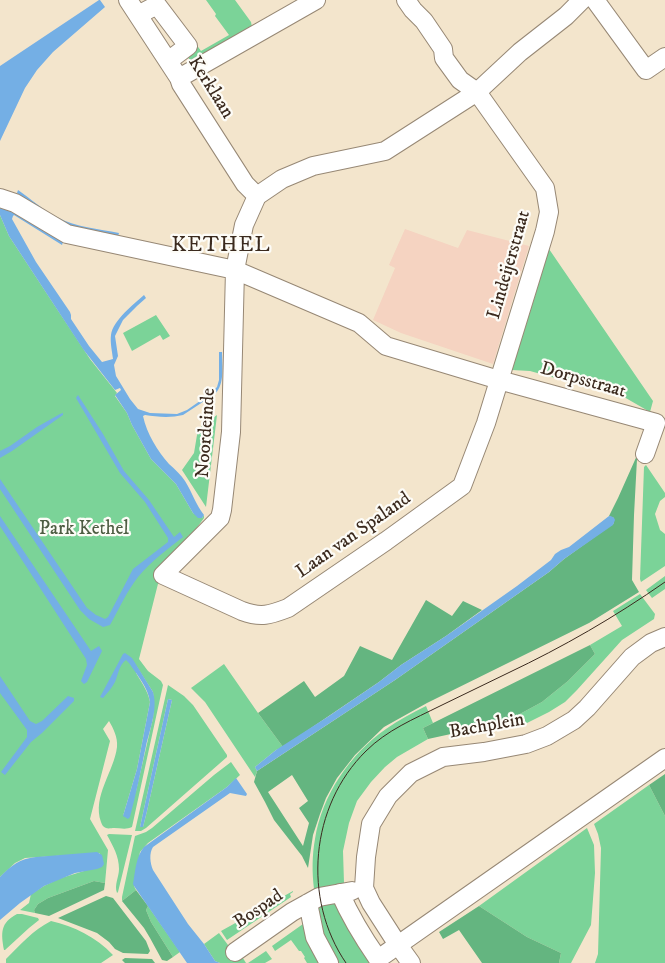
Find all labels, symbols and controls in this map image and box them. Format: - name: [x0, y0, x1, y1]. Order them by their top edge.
- street label: Kerklaan: [182, 53, 238, 123]
- street label: Lindeijerstraat: [484, 208, 536, 322]
- district label: KETHEL: [171, 234, 271, 260]
- street label: Dorpsstraat: [538, 358, 628, 404]
- street label: Noordeinde: [192, 387, 222, 479]
- street label: Laan van Spaland: [292, 488, 416, 584]
- park label: Park Kethel: [39, 519, 129, 541]
- street label: Bachplein: [448, 709, 526, 745]
- street label: Bospad: [230, 885, 288, 935]

